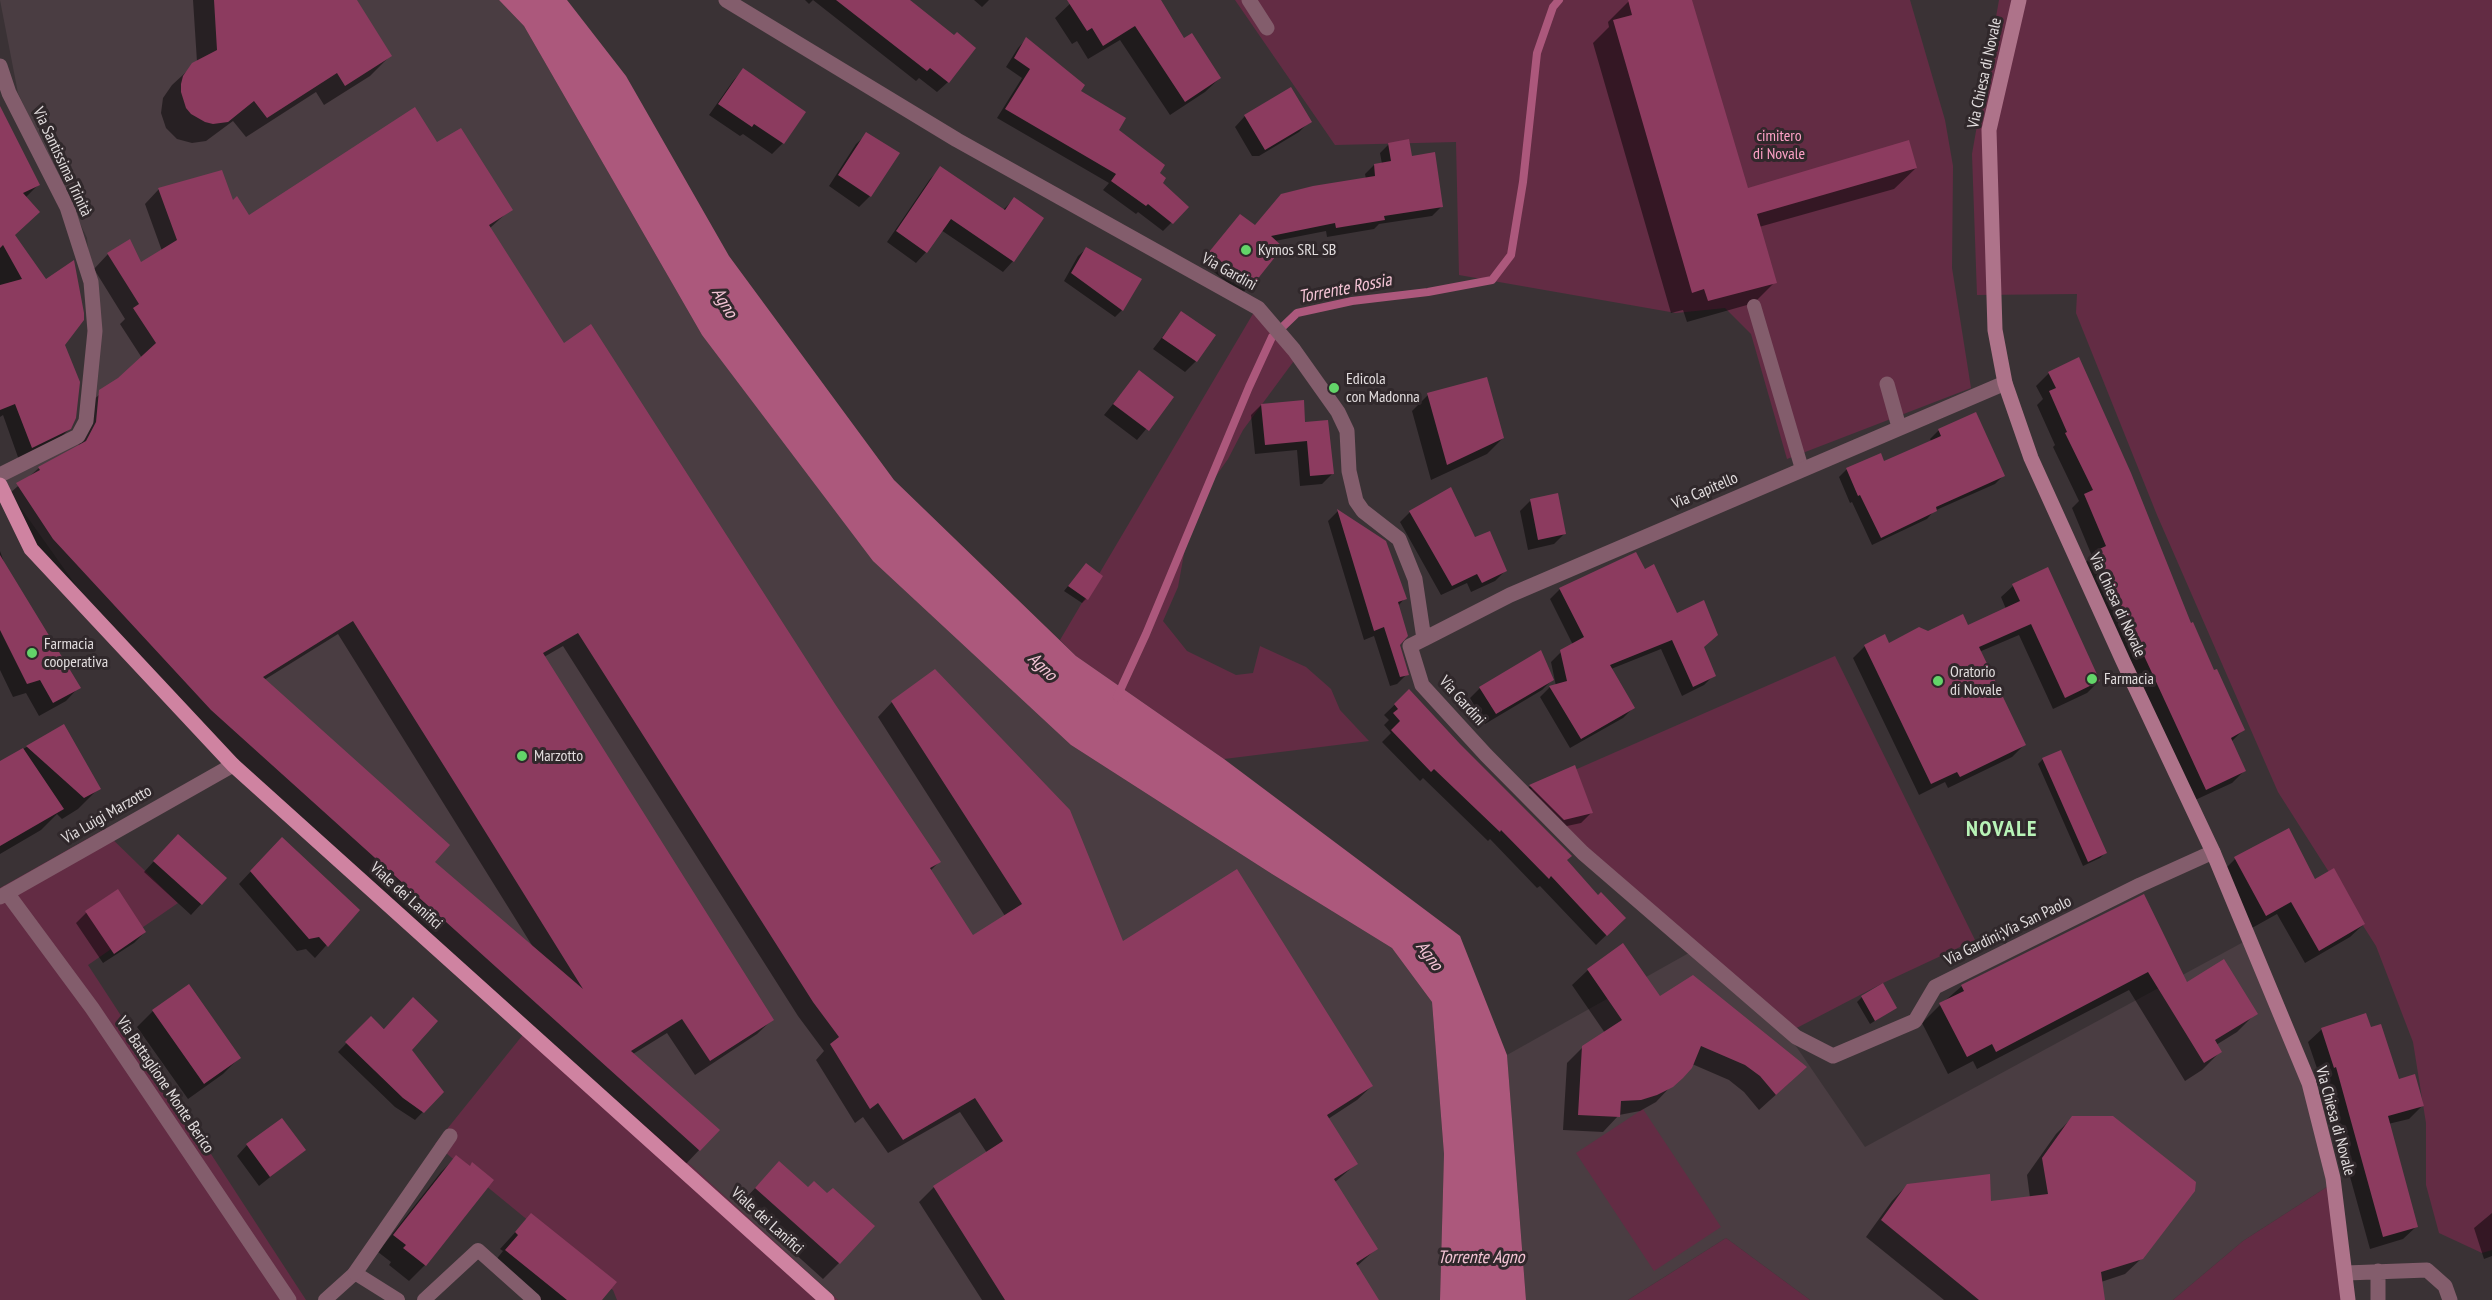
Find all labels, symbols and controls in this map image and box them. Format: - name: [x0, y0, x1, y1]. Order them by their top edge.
- street label: Via Chiesa di Novale: [1964, 16, 2006, 130]
- street label: Via Santissima Trinità: [28, 104, 96, 220]
- park label: cimitero di Novale: [1753, 126, 1805, 164]
- place label: Kymos SRL SB: [1258, 240, 1336, 260]
- marker: Kymos SRL SB: [1239, 243, 1253, 257]
- street label: Via Gardini: [1198, 249, 1260, 295]
- water label: Torrente Rossia: [1297, 269, 1393, 309]
- water label: Agno: [707, 284, 741, 322]
- place label: Edicola con Madonna: [1346, 369, 1420, 407]
- marker: Edicola con Madonna: [1327, 381, 1341, 395]
- street label: Via Capitello: [1669, 469, 1741, 513]
- street label: Via Chiesa di Novale: [2085, 550, 2149, 660]
- place label: Farmacia cooperativa: [44, 634, 108, 672]
- marker: Farmacia cooperativa: [25, 646, 39, 660]
- water label: Agno: [1023, 648, 1061, 686]
- place label: Oratorio di Novale: [1950, 662, 2002, 700]
- place label: Farmacia: [2104, 669, 2154, 689]
- street label: Via Gardini: [1435, 672, 1489, 730]
- marker: Farmacia: [2085, 672, 2099, 686]
- marker: Oratorio di Novale: [1931, 674, 1945, 688]
- place label: Marzotto: [534, 746, 583, 766]
- marker: Marzotto: [515, 749, 529, 763]
- street label: Via Luigi Marzotto: [59, 782, 155, 848]
- district label: NOVALE: [1966, 817, 2038, 843]
- street label: Viale dei Lanifici: [366, 858, 446, 934]
- street label: Via Gardini;Via San Paolo: [1941, 892, 2075, 970]
- water label: Agno: [1411, 937, 1447, 975]
- street label: Via Battaglione Monte Berico: [112, 1013, 218, 1157]
- street label: Via Chiesa di Novale: [2311, 1064, 2359, 1178]
- street label: Viale dei Lanifici: [727, 1183, 807, 1259]
- water label: Torrente Agno: [1438, 1247, 1524, 1269]

